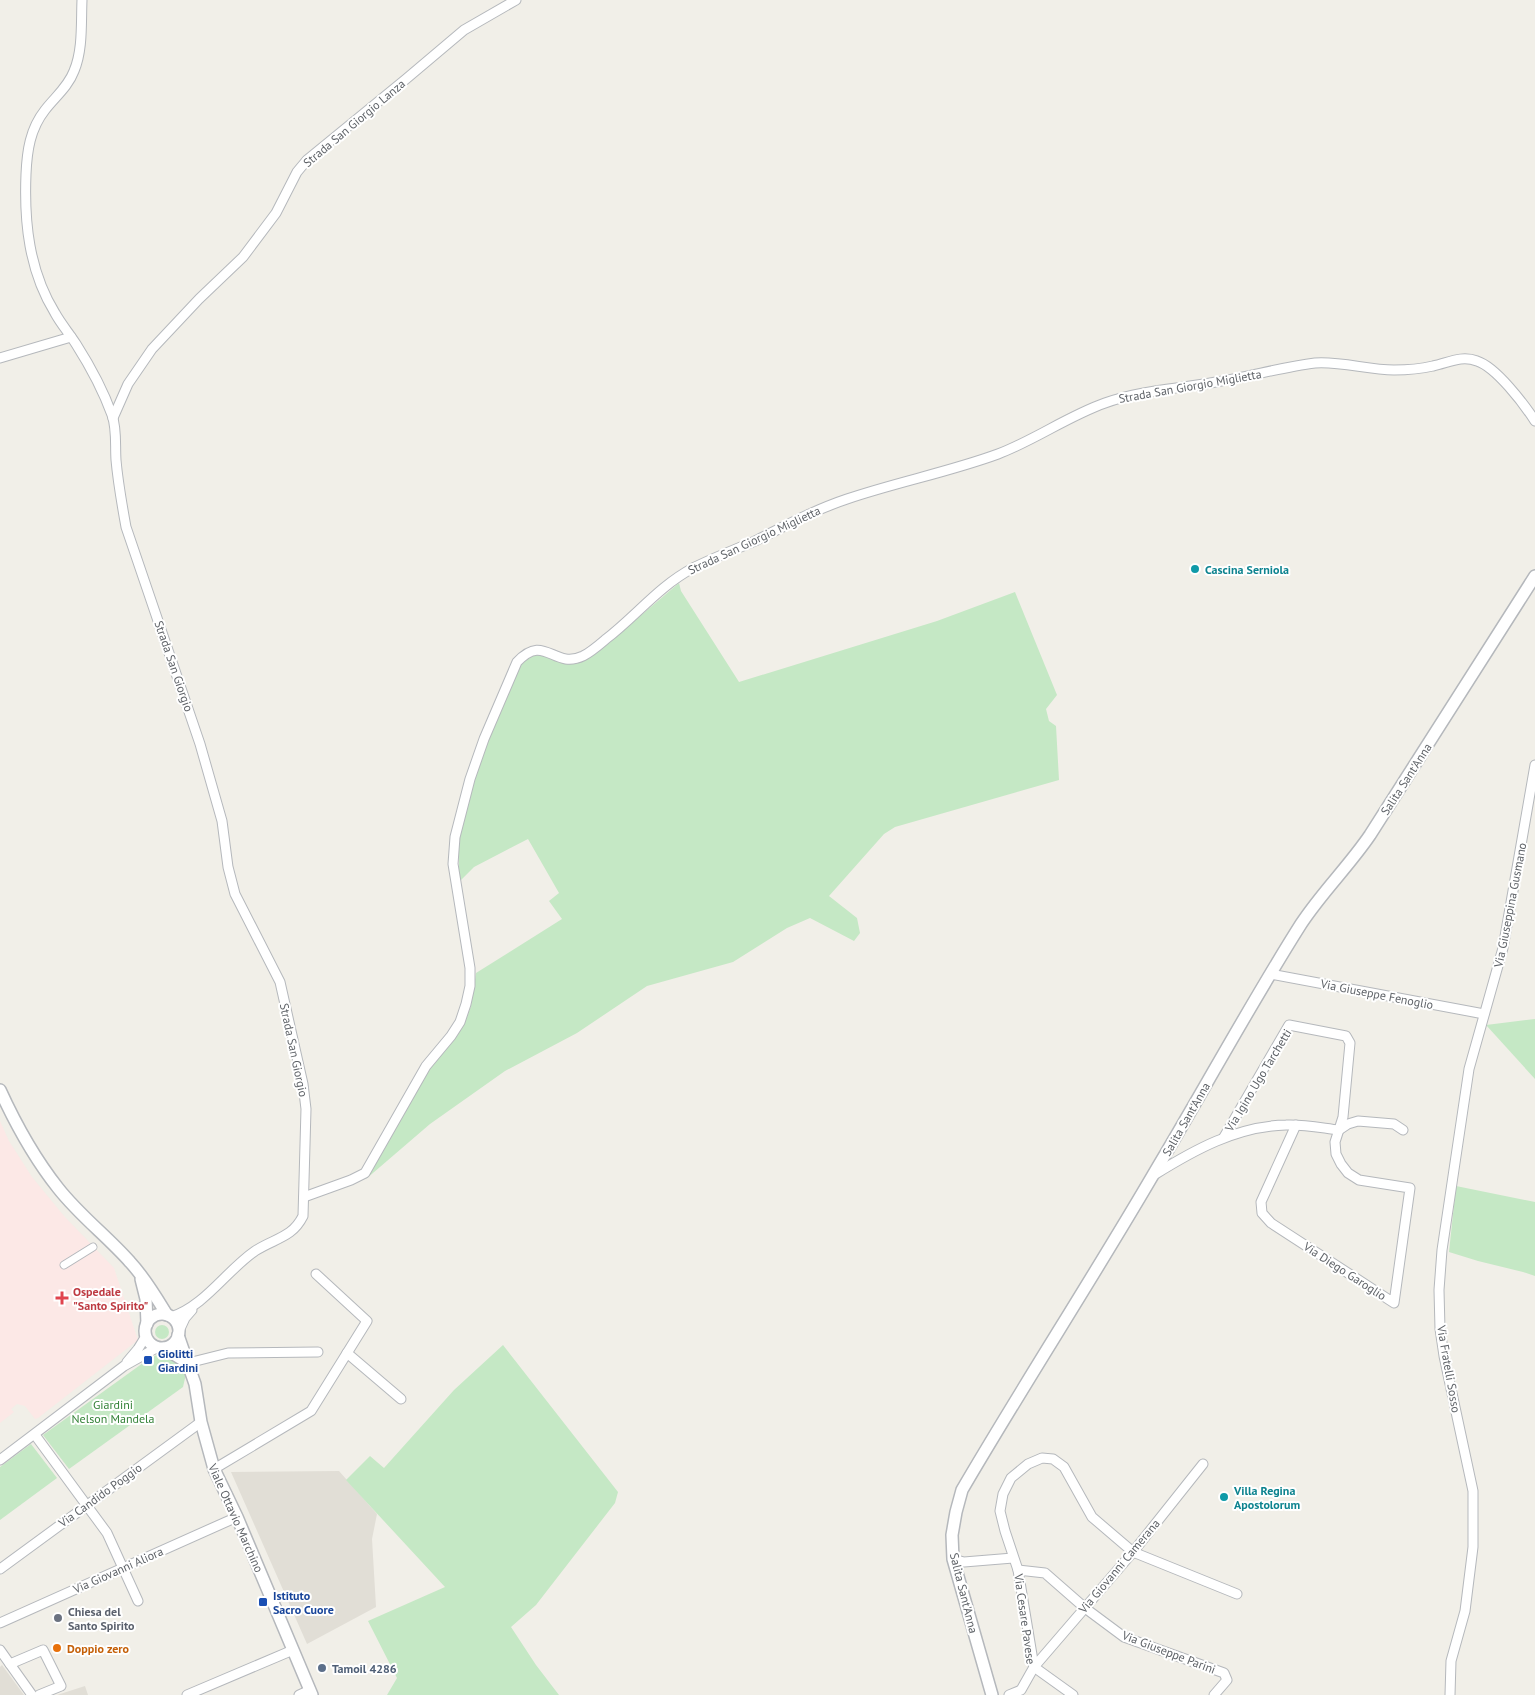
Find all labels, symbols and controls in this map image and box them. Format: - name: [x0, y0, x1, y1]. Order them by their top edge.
- street label: Strada San Giorgio Lanza: [300, 76, 408, 170]
- street label: Strada San Giorgio Miglietta: [1117, 366, 1263, 406]
- street label: Strada San Giorgio Miglietta: [685, 503, 823, 577]
- place label: Cascina Serniola: [1205, 562, 1289, 577]
- marker: Cascina Serniola: [1189, 563, 1201, 575]
- street label: Strada San Giorgio: [151, 618, 197, 714]
- street label: Salita Sant'Anna: [1377, 740, 1435, 818]
- street label: Via Giuseppina Gusmano: [1490, 841, 1529, 970]
- street label: Via Giuseppe Fenoglio: [1318, 976, 1435, 1012]
- street label: Strada San Giorgio: [277, 1002, 311, 1098]
- street label: Via Igino Ugo Tarchetti: [1221, 1026, 1295, 1135]
- street label: Salita Sant'Anna: [1159, 1079, 1213, 1158]
- street label: Via Diego Garoglio: [1300, 1238, 1389, 1303]
- place label: Ospedale "Santo Spirito": [73, 1284, 148, 1313]
- marker: Ospedale "Santo Spirito": [55, 1291, 69, 1305]
- street label: Via Fratelli Sosso: [1434, 1323, 1464, 1414]
- place label: Giolitti Giardini: [158, 1346, 198, 1375]
- marker: Giolitti Giardini: [142, 1354, 154, 1366]
- park label: Giardini Nelson Mandela: [72, 1397, 155, 1426]
- street label: Via Candido Poggio: [55, 1460, 145, 1531]
- street label: Viale Ottavio Marchino: [205, 1460, 267, 1575]
- place label: Villa Regina Apostolorum: [1233, 1483, 1300, 1512]
- marker: Villa Regina Apostolorum: [1218, 1491, 1230, 1503]
- street label: Via Giovanni Camerana: [1075, 1516, 1163, 1617]
- street label: Via Giovanni Aliora: [70, 1543, 165, 1597]
- street label: Salita Sant'Anna: [947, 1551, 981, 1635]
- street label: Via Cesare Pavese: [1011, 1572, 1039, 1665]
- place label: Istituto Sacro Cuore: [273, 1588, 334, 1617]
- marker: Istituto Sacro Cuore: [257, 1596, 269, 1608]
- place label: Chiesa del Santo Spirito: [68, 1604, 135, 1633]
- marker: Chiesa del Santo Spirito: [52, 1612, 64, 1624]
- street label: Via Giuseppe Parini: [1119, 1627, 1218, 1677]
- place label: Doppio zero: [67, 1641, 130, 1656]
- marker: Doppio zero: [51, 1642, 63, 1654]
- place label: Tamoil 4286: [332, 1661, 397, 1676]
- marker: Tamoil 4286: [316, 1662, 328, 1674]

